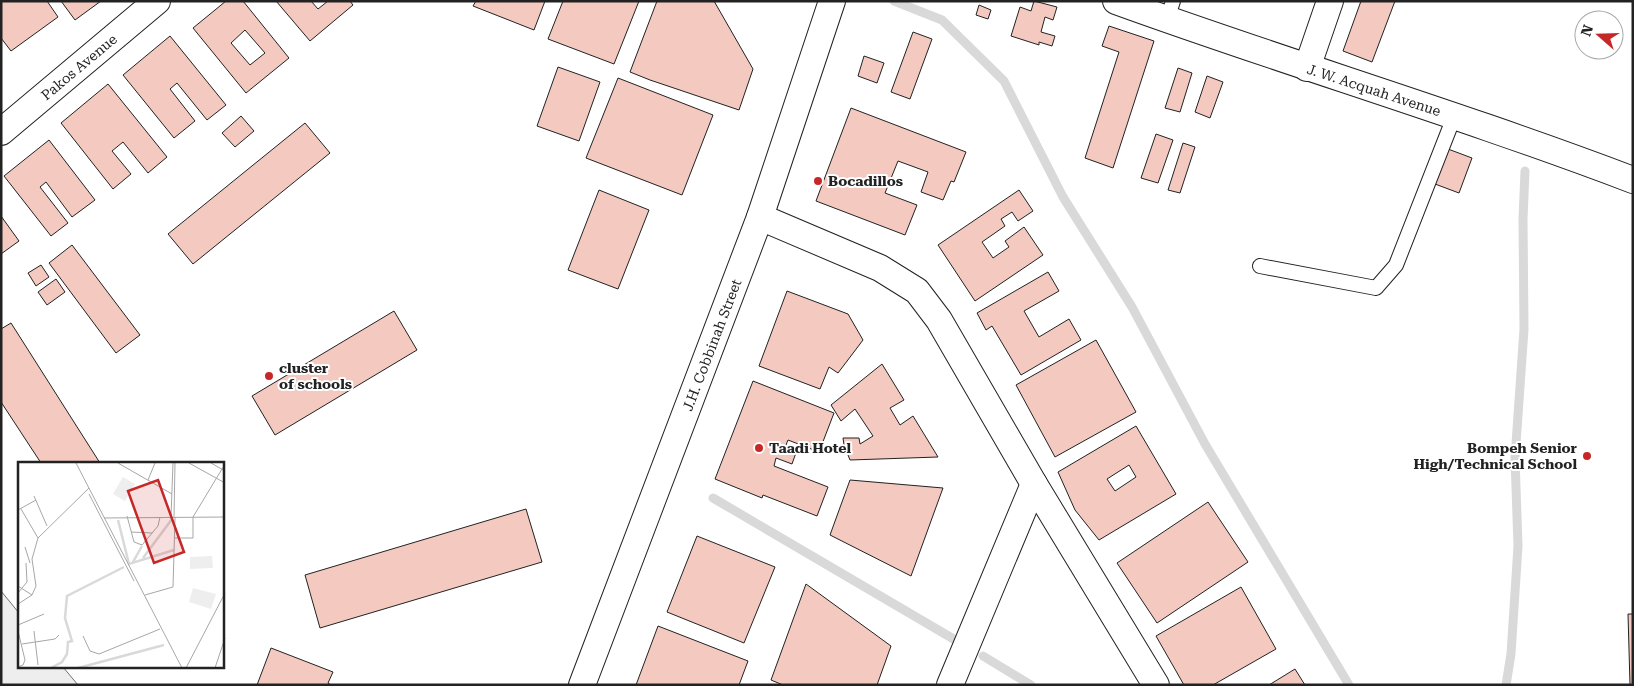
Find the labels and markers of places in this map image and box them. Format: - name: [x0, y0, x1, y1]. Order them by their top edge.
- place label: Bocadillos: [828, 173, 903, 189]
- marker: Bocadillos: [812, 175, 824, 187]
- place label: cluster of schools: [279, 360, 352, 392]
- marker: cluster of schools: [263, 370, 275, 382]
- place label: Taadi Hotel: [769, 440, 851, 456]
- place label: Bompeh Senior High/Technical School: [1413, 440, 1578, 472]
- marker: Taadi Hotel: [753, 442, 765, 454]
- marker: Bompeh Senior High/Technical School: [1581, 450, 1593, 462]

